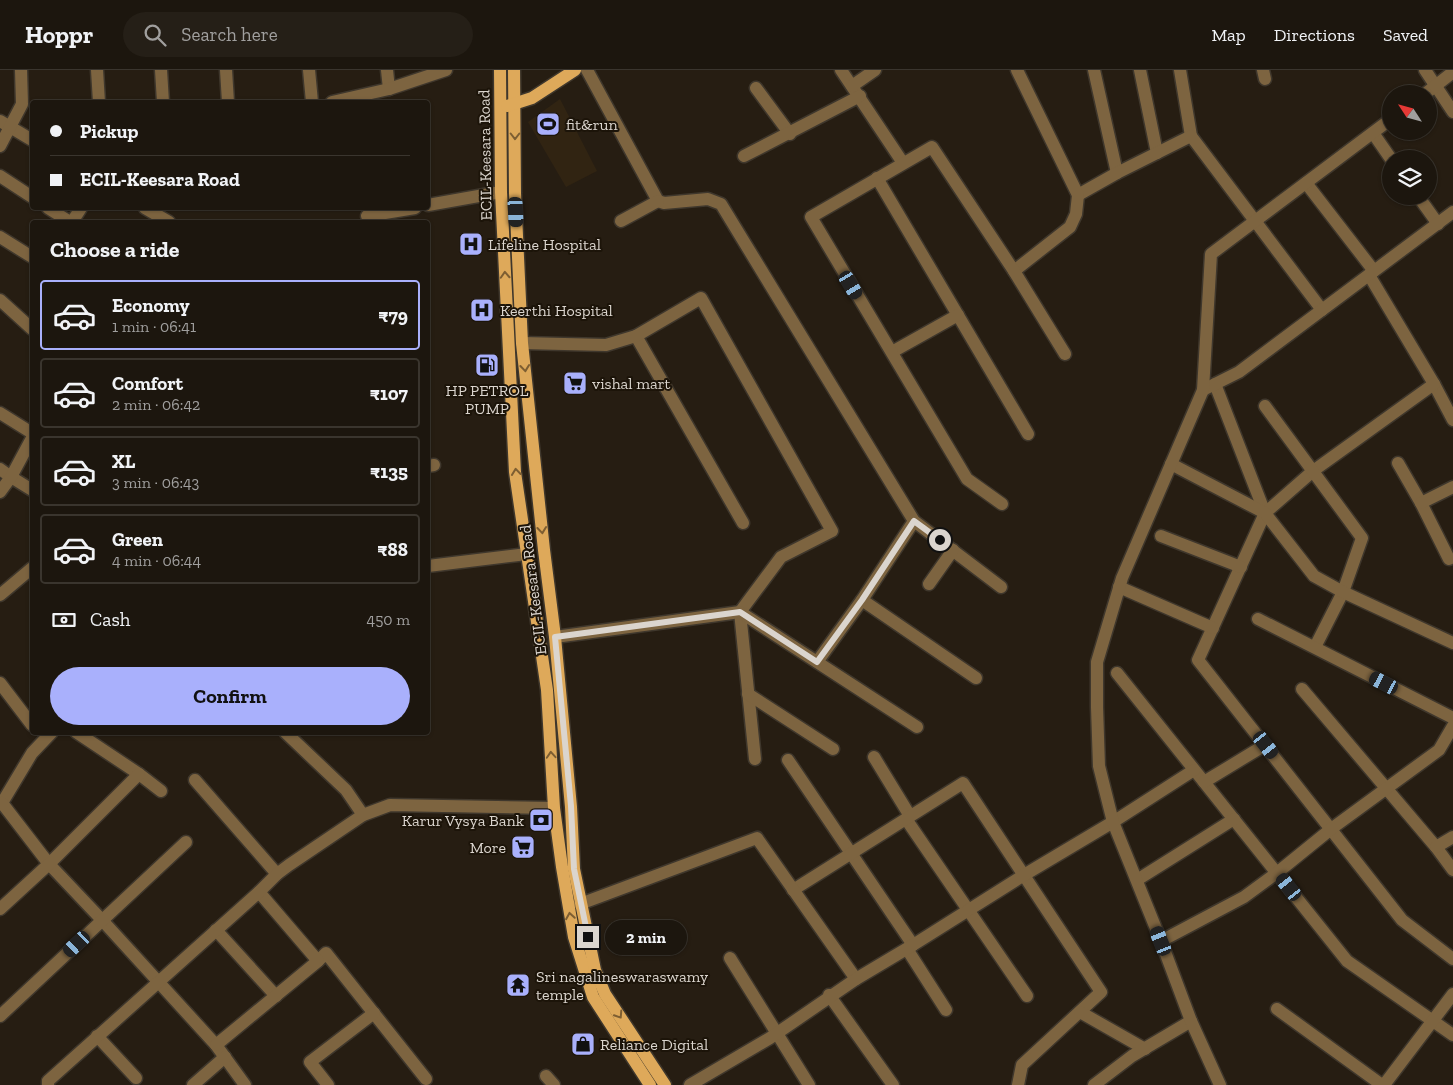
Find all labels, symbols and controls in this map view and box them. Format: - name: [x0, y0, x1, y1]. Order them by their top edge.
- search box: [123, 12, 473, 57]
- text: Hoppr: [25, 20, 93, 49]
- icon: search: [141, 21, 169, 49]
- text: Search here: [181, 23, 278, 46]
- text: Map: [1211, 24, 1246, 46]
- text: Directions: [1274, 24, 1355, 46]
- text: Saved: [1383, 24, 1428, 46]
- north arrow: [1382, 85, 1438, 140]
- map controls: [1382, 85, 1437, 205]
- street label: ECIL-Keesara Road: [474, 89, 496, 221]
- sports icon: fit&run: [535, 111, 561, 137]
- place label: fit&run: [566, 115, 618, 134]
- text: Pickup: [80, 120, 138, 143]
- one-way arrow: [510, 132, 520, 140]
- button: layers: [1382, 150, 1437, 205]
- text: ECIL-Keesara Road: [80, 168, 240, 191]
- car: [507, 197, 524, 227]
- hospital icon: Lifeline Hospital: [458, 231, 484, 257]
- place label: Lifeline Hospital: [488, 235, 601, 254]
- text: Choose a ride: [50, 236, 180, 263]
- car: [836, 268, 865, 302]
- one-way arrow: [500, 271, 510, 279]
- icon: car: [52, 293, 97, 338]
- text: Economy: [112, 294, 190, 317]
- hospital icon: Keerthi Hospital: [469, 297, 495, 323]
- place label: Keerthi Hospital: [500, 301, 613, 320]
- text: ₹79: [378, 304, 408, 327]
- text: 1 min · 06:41: [112, 317, 196, 336]
- fuel station icon: HP PETROL PUMP: [474, 352, 500, 378]
- one-way arrow: [519, 365, 530, 373]
- supermarket icon: vishal mart: [562, 370, 588, 396]
- icon: car: [52, 371, 97, 416]
- text: Comfort: [112, 372, 183, 395]
- place label: vishal mart: [592, 374, 670, 393]
- place label: HP PETROL PUMP: [446, 381, 529, 418]
- text: ₹107: [370, 382, 408, 405]
- text: 2 min · 06:42: [112, 395, 200, 414]
- icon: car: [52, 449, 97, 494]
- text: XL: [112, 450, 135, 473]
- text: ₹135: [370, 460, 408, 483]
- one-way arrow: [511, 468, 522, 476]
- text: 3 min · 06:43: [112, 473, 199, 492]
- street label: ECIL-Keesara Road: [516, 524, 550, 656]
- one-way arrow: [536, 526, 547, 534]
- icon: car: [52, 527, 97, 572]
- text: Green: [112, 528, 163, 551]
- route start: [929, 529, 951, 551]
- text: ₹88: [377, 538, 408, 561]
- text: 4 min · 06:44: [112, 551, 201, 570]
- icon: cash: [50, 606, 78, 634]
- text: Cash: [90, 608, 130, 631]
- text: 450 m: [367, 610, 410, 629]
- button: Confirm: [50, 667, 410, 725]
- car: [1367, 670, 1400, 696]
- car: [1250, 729, 1281, 761]
- one-way arrow: [546, 751, 557, 759]
- bank icon: Karur Vysya Bank: [528, 807, 554, 833]
- place label: Karur Vysya Bank: [402, 811, 525, 830]
- supermarket icon: More: [510, 834, 536, 860]
- place label: More: [470, 838, 506, 857]
- car: [1273, 871, 1304, 903]
- one-way arrow: [566, 912, 576, 921]
- callout: 2 min: [606, 920, 688, 954]
- car: [1148, 924, 1173, 958]
- route end: [577, 926, 599, 948]
- car: [60, 928, 93, 960]
- text: 2 min: [626, 928, 666, 947]
- place label: Sri nagalineswaraswamy temple: [536, 967, 709, 1004]
- temple icon: Sri nagalineswaraswamy temple: [505, 972, 531, 998]
- one-way arrow: [613, 1009, 622, 1019]
- shop icon: Reliance Digital: [570, 1031, 596, 1057]
- place label: Reliance Digital: [600, 1035, 708, 1054]

